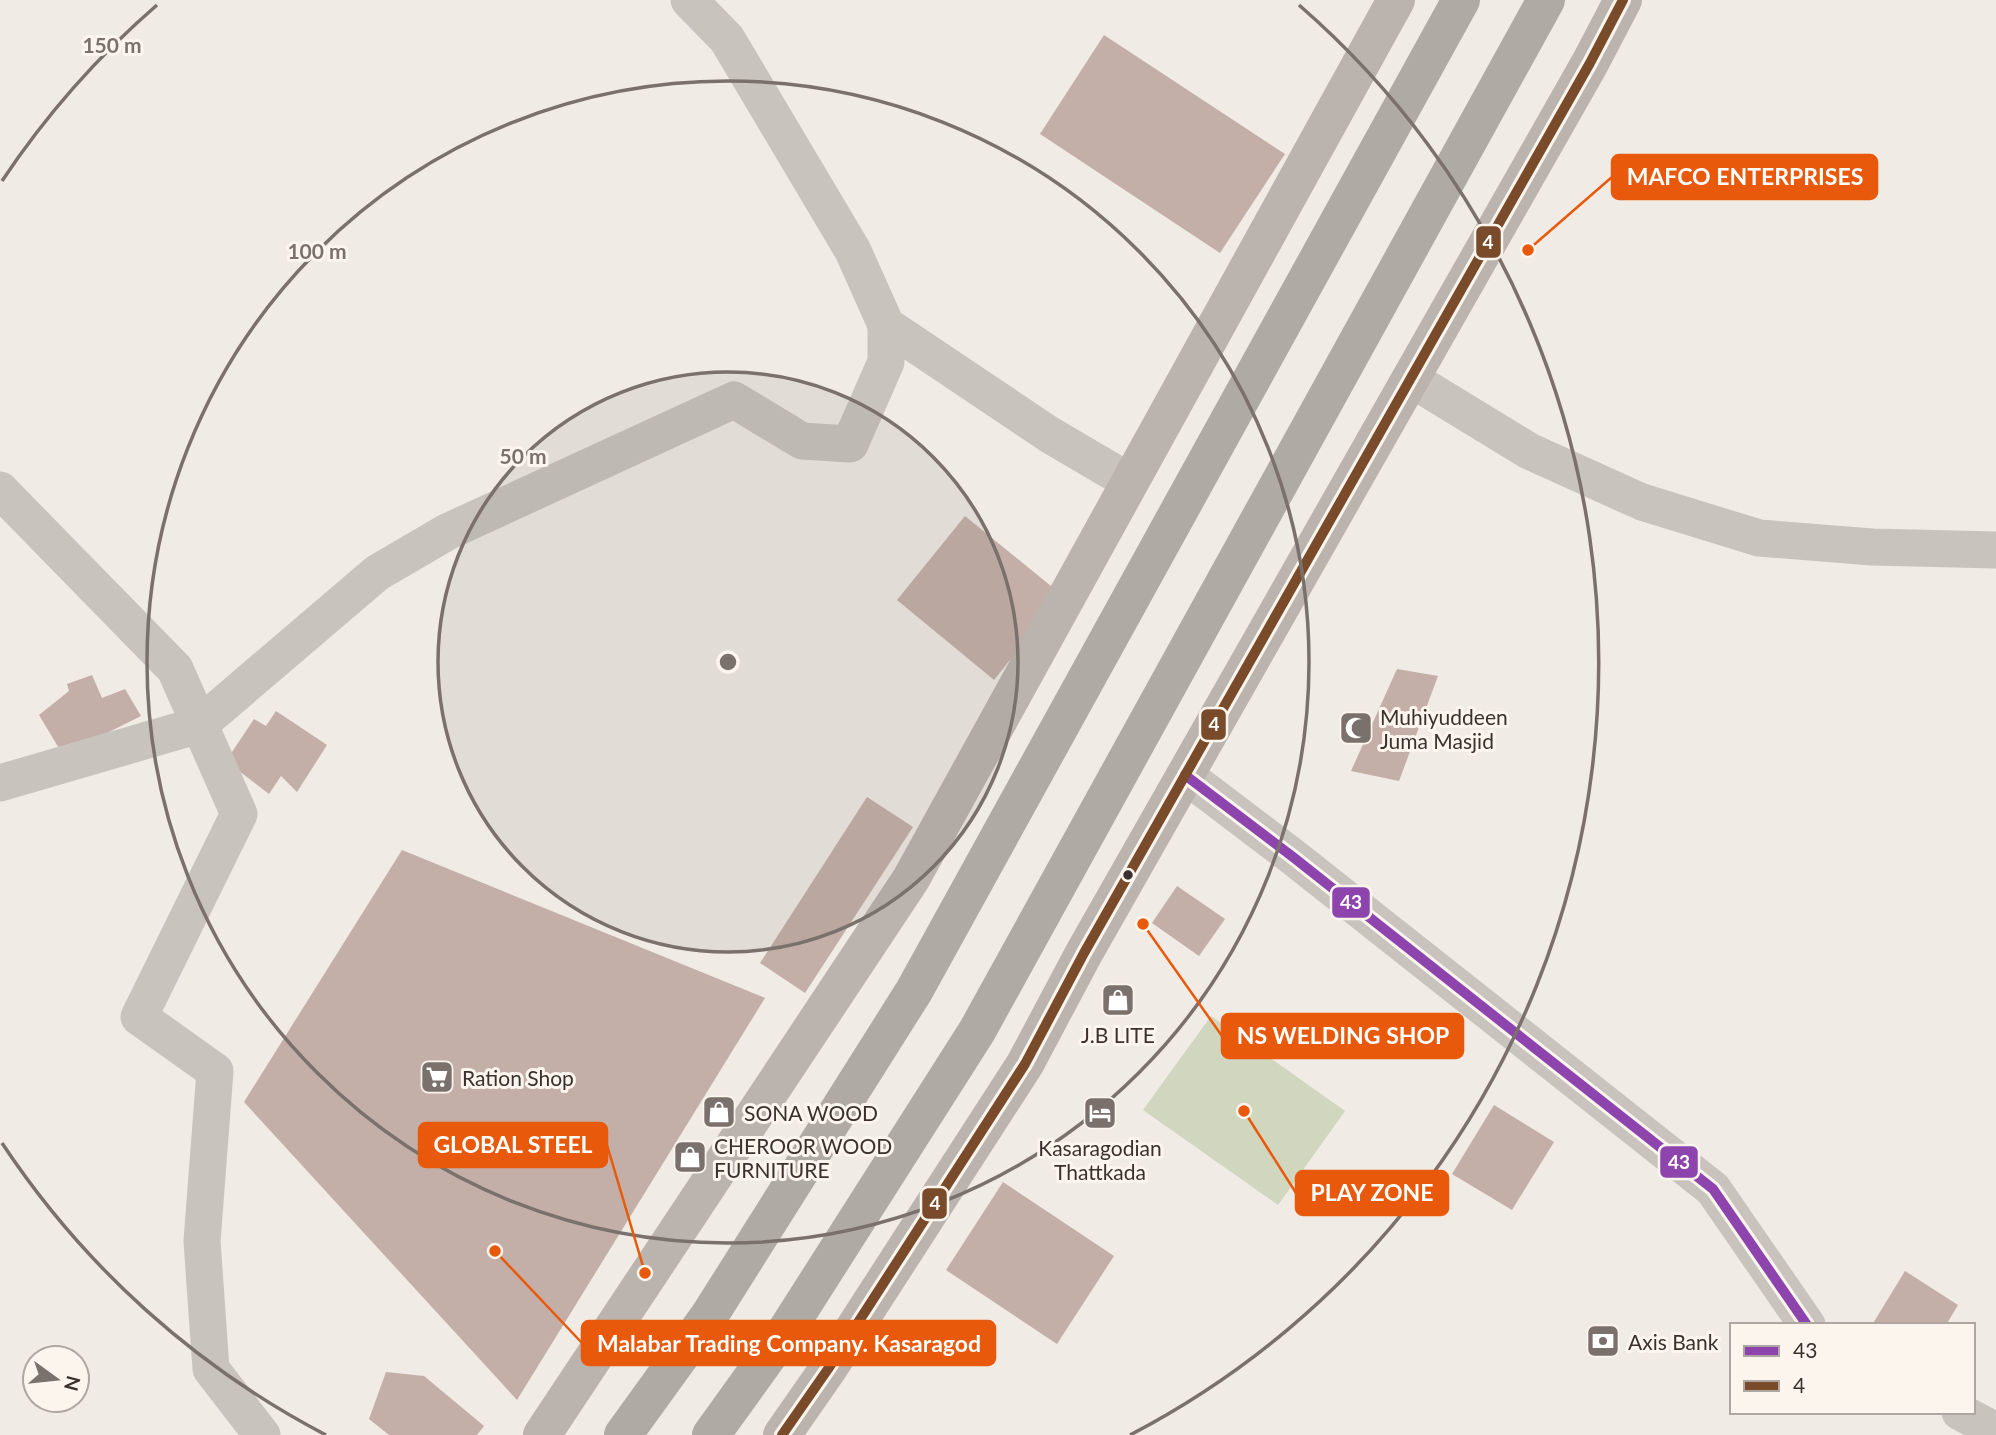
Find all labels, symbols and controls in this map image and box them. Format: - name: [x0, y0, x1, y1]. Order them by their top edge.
- text: 150 m: [82, 32, 142, 57]
- callout: MAFCO ENTERPRISES: [1612, 155, 1877, 199]
- text: MAFCO ENTERPRISES: [1627, 162, 1863, 190]
- line badge: 4: [1475, 225, 1502, 259]
- text: 4: [1482, 230, 1494, 253]
- text: 100 m: [287, 238, 347, 263]
- text: 50 m: [499, 443, 547, 468]
- centre of rings: [716, 650, 740, 674]
- place label: Muhiyuddeen Juma Masjid: [1380, 704, 1508, 753]
- line badge: 4: [1200, 708, 1227, 741]
- mosque icon: Muhiyuddeen Juma Masjid: [1337, 709, 1375, 747]
- text: 4: [1208, 712, 1220, 735]
- unlabelled marker: [1121, 868, 1135, 882]
- line badge: 43: [1331, 886, 1371, 919]
- text: 43: [1340, 890, 1362, 913]
- shop icon: J.B LITE: [1099, 981, 1137, 1019]
- callout: NS WELDING SHOP: [1222, 1014, 1463, 1058]
- text: NS WELDING SHOP: [1237, 1021, 1449, 1049]
- place label: J.B LITE: [1081, 1022, 1155, 1047]
- supermarket icon: Ration Shop: [418, 1058, 456, 1096]
- place label: Ration Shop: [462, 1065, 574, 1090]
- shop icon: SONA WOOD: [700, 1093, 738, 1131]
- hotel icon: Kasaragodian Thattkada: [1081, 1094, 1119, 1132]
- place label: SONA WOOD: [744, 1100, 878, 1125]
- callout: GLOBAL STEEL: [419, 1123, 607, 1167]
- text: GLOBAL STEEL: [433, 1130, 593, 1158]
- place label: CHEROOR WOOD FURNITURE: [714, 1133, 892, 1182]
- place label: Kasaragodian Thattkada: [1038, 1135, 1162, 1184]
- shop icon: CHEROOR WOOD FURNITURE: [671, 1138, 709, 1176]
- line badge: 43: [1659, 1145, 1699, 1179]
- text: 43: [1668, 1150, 1690, 1173]
- callout: PLAY ZONE: [1296, 1171, 1448, 1215]
- text: PLAY ZONE: [1310, 1178, 1434, 1206]
- line badge: 4: [921, 1187, 948, 1220]
- text: 4: [929, 1191, 941, 1214]
- callout: Malabar Trading Company. Kasaragod: [582, 1321, 995, 1365]
- bank icon: Axis Bank: [1584, 1322, 1622, 1360]
- legend: [1730, 1323, 1975, 1414]
- text: Malabar Trading Company. Kasaragod: [597, 1329, 981, 1357]
- place label: Axis Bank: [1628, 1329, 1719, 1354]
- text: 43: [1793, 1337, 1817, 1362]
- north arrow: [21, 1344, 91, 1414]
- text: 4: [1793, 1372, 1805, 1397]
- text: N: [60, 1373, 86, 1394]

